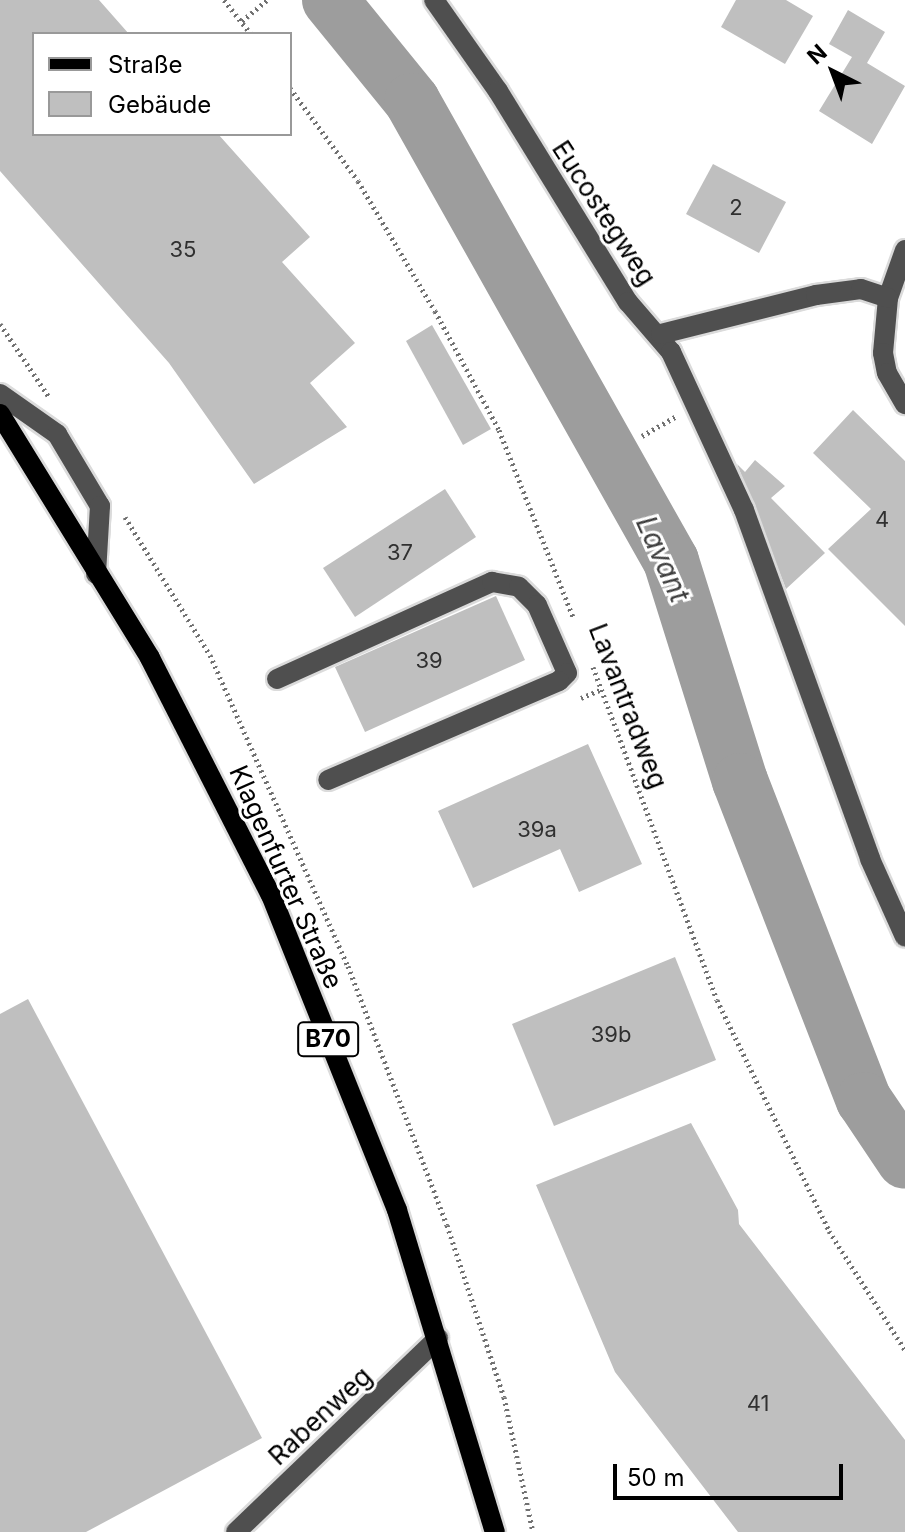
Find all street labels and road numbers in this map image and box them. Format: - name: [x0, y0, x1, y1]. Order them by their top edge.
- street label: Eucostegweg: [546, 135, 662, 291]
- street label: Lavantradweg: [582, 619, 674, 793]
- street label: Klagenfurter Straße: [223, 760, 349, 994]
- road number: B70: [296, 1019, 360, 1059]
- street label: Rabenweg: [262, 1360, 378, 1472]

